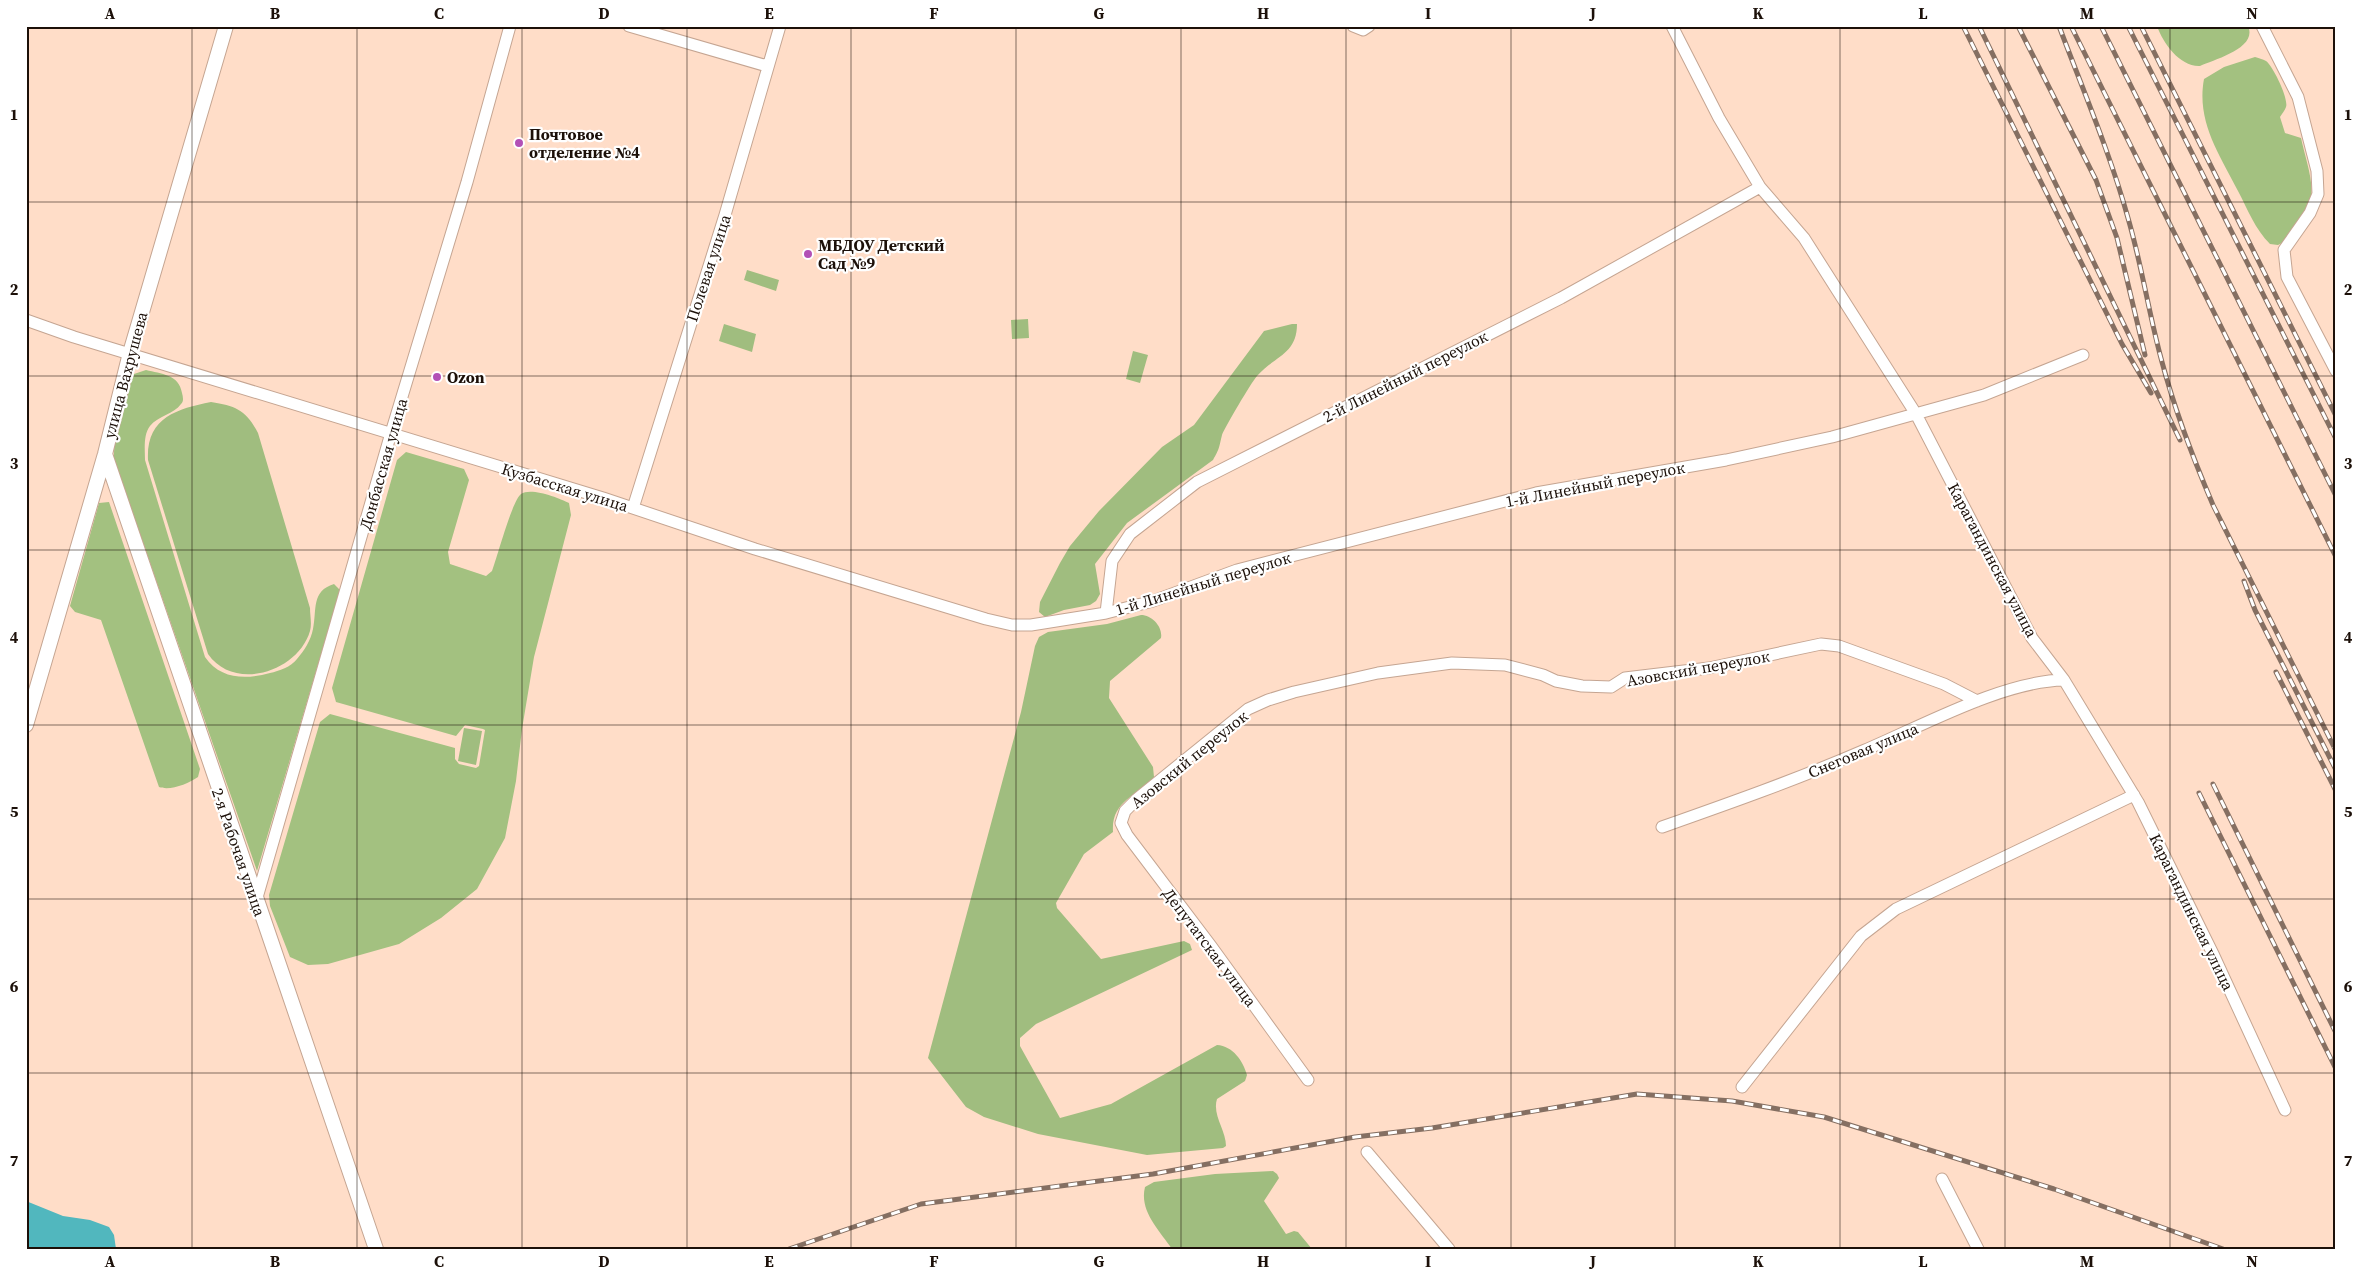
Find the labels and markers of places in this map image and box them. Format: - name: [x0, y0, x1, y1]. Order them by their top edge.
- place label: Почтовое отделение №4: [529, 123, 640, 163]
- marker: Почтовое отделение №4: [513, 137, 525, 149]
- place label: МБДОУ Детский Сад №9: [818, 234, 945, 274]
- marker: МБДОУ Детский Сад №9: [802, 248, 814, 260]
- place label: Ozon: [447, 366, 485, 388]
- marker: Ozon: [431, 371, 443, 383]

